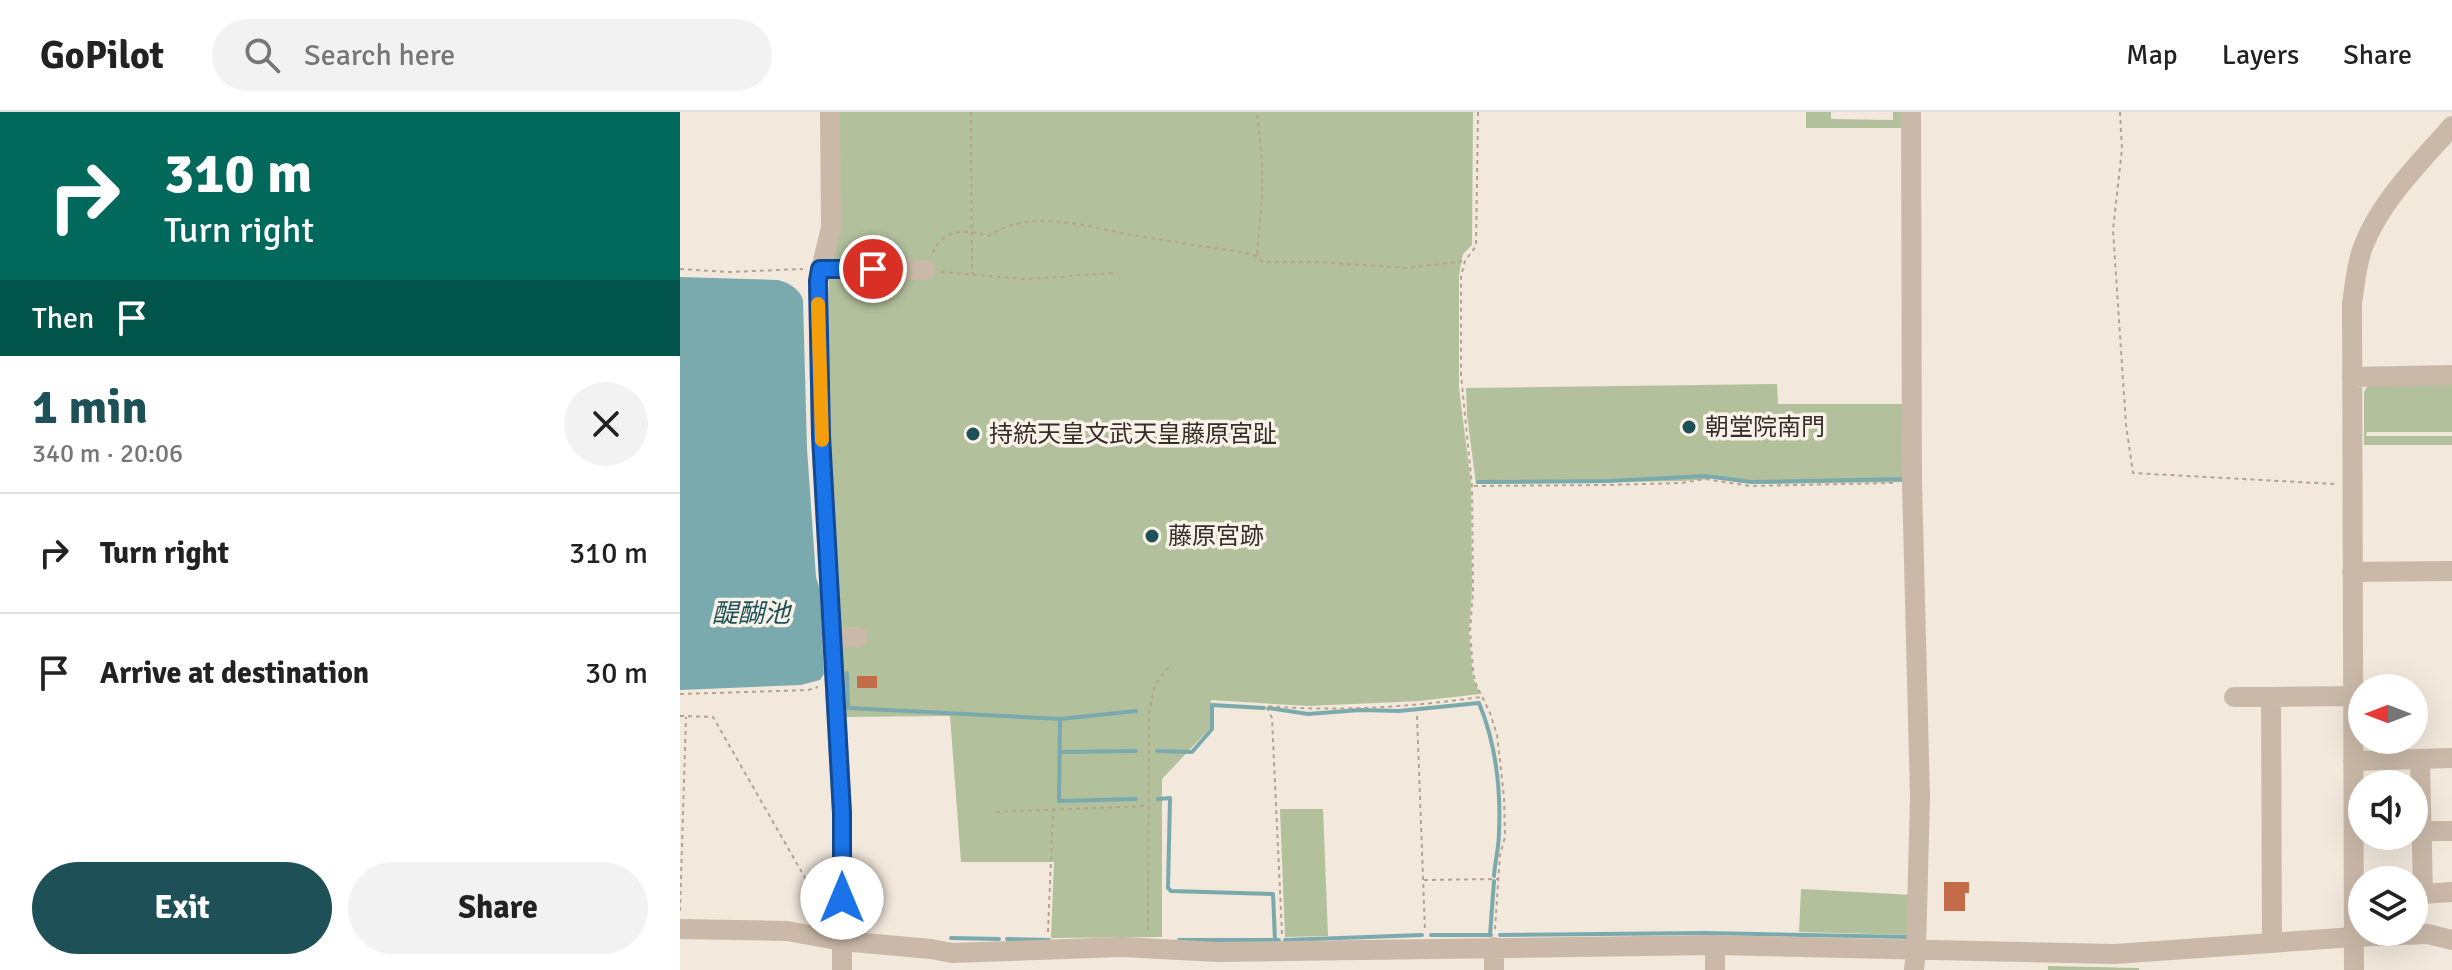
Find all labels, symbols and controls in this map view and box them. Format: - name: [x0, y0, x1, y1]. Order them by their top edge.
- search box: [212, 19, 772, 91]
- text: GoPilot: [40, 32, 164, 79]
- icon: search: [240, 33, 284, 77]
- text: Search here: [304, 37, 455, 74]
- text: Map: [2126, 38, 2178, 72]
- text: Layers: [2222, 38, 2299, 72]
- text: Share: [2343, 38, 2412, 72]
- text: 310 m: [164, 139, 312, 208]
- icon: right: [32, 144, 136, 248]
- text: Turn right: [164, 208, 314, 253]
- pin: [839, 235, 907, 303]
- icon: arrive: [851, 247, 895, 291]
- icon: arrive: [110, 296, 154, 340]
- text: Then: [32, 300, 94, 337]
- text: 1 min: [32, 378, 148, 437]
- button: close: [564, 382, 648, 466]
- place label: 朝堂院南門: [1705, 412, 1825, 442]
- marker: 朝堂院南門: [1680, 418, 1698, 436]
- place label: 持統天皇文武天皇藤原宮趾: [989, 419, 1277, 449]
- marker: 持統天皇文武天皇藤原宮趾: [964, 425, 982, 443]
- text: 340 m · 20:06: [32, 438, 183, 470]
- place label: 藤原宮跡: [1168, 521, 1264, 551]
- marker: 藤原宮跡: [1143, 527, 1161, 545]
- icon: right: [32, 531, 76, 575]
- text: Turn right: [100, 535, 229, 572]
- text: 310 m: [569, 535, 648, 572]
- water label: 醍醐池: [712, 598, 793, 630]
- icon: arrive: [32, 651, 76, 695]
- text: Arrive at destination: [100, 655, 369, 692]
- text: 30 m: [585, 655, 648, 692]
- north arrow: [2348, 674, 2428, 754]
- map controls: [2348, 674, 2428, 946]
- button: sound: [2348, 770, 2428, 850]
- position arrow: [800, 856, 884, 940]
- button: Exit: [32, 862, 332, 954]
- button: Share: [348, 862, 648, 954]
- button: layers: [2348, 866, 2428, 946]

